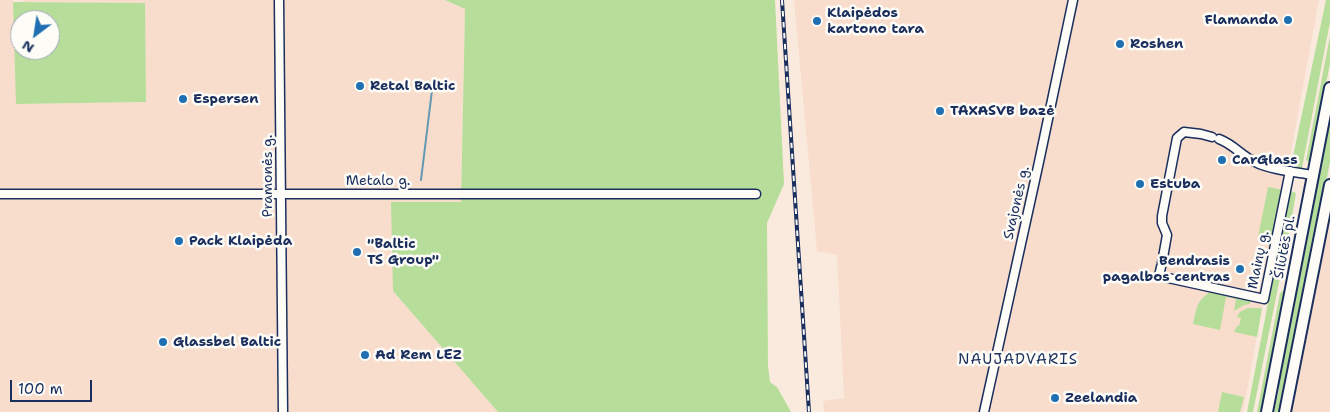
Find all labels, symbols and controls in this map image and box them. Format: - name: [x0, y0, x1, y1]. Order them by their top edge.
- place label: Klaipėdos kartono tara: [827, 5, 924, 38]
- north arrow: [10, 10, 60, 60]
- place label: Flamanda: [1205, 12, 1278, 28]
- marker: Flamanda: [1282, 14, 1294, 26]
- marker: Klaipėdos kartono tara: [811, 15, 823, 27]
- text: N: [18, 36, 37, 58]
- place label: Roshen: [1130, 36, 1183, 52]
- marker: Roshen: [1114, 38, 1126, 50]
- place label: Retal Baltic: [370, 78, 455, 94]
- marker: Retal Baltic: [354, 80, 366, 92]
- place label: Espersen: [193, 91, 259, 107]
- marker: Espersen: [177, 93, 189, 105]
- place label: TAXASVB bazė: [950, 103, 1055, 119]
- marker: TAXASVB bazė: [934, 105, 946, 117]
- street label: Pramonės g.: [260, 135, 276, 217]
- place label: CarGlass: [1232, 152, 1298, 168]
- marker: CarGlass: [1216, 154, 1228, 166]
- street label: Svajonės g.: [1000, 165, 1034, 241]
- street label: Metalo g.: [346, 173, 410, 189]
- place label: Estuba: [1150, 176, 1200, 192]
- marker: Estuba: [1134, 178, 1146, 190]
- street label: Šilutės pl.: [1271, 214, 1299, 280]
- street label: Mainų g.: [1245, 229, 1273, 291]
- place label: Pack Klaipėda: [189, 233, 292, 249]
- marker: Pack Klaipėda: [173, 235, 185, 247]
- place label: "Baltic TS Group": [367, 236, 439, 268]
- marker: "Baltic TS Group": [351, 246, 363, 258]
- place label: Bendrasis pagalbos centras: [1103, 253, 1230, 286]
- marker: Bendrasis pagalbos centras: [1234, 263, 1246, 275]
- place label: Glassbel Baltic: [173, 334, 281, 350]
- marker: Glassbel Baltic: [157, 336, 169, 348]
- place label: Ad Rem LEZ: [375, 347, 462, 363]
- marker: Ad Rem LEZ: [359, 349, 371, 361]
- district label: NAUJADVARIS: [957, 351, 1079, 369]
- scale bar: [12, 370, 95, 402]
- text: 100 m: [18, 379, 63, 399]
- place label: Zeelandia: [1065, 390, 1137, 406]
- marker: Zeelandia: [1049, 392, 1061, 404]

